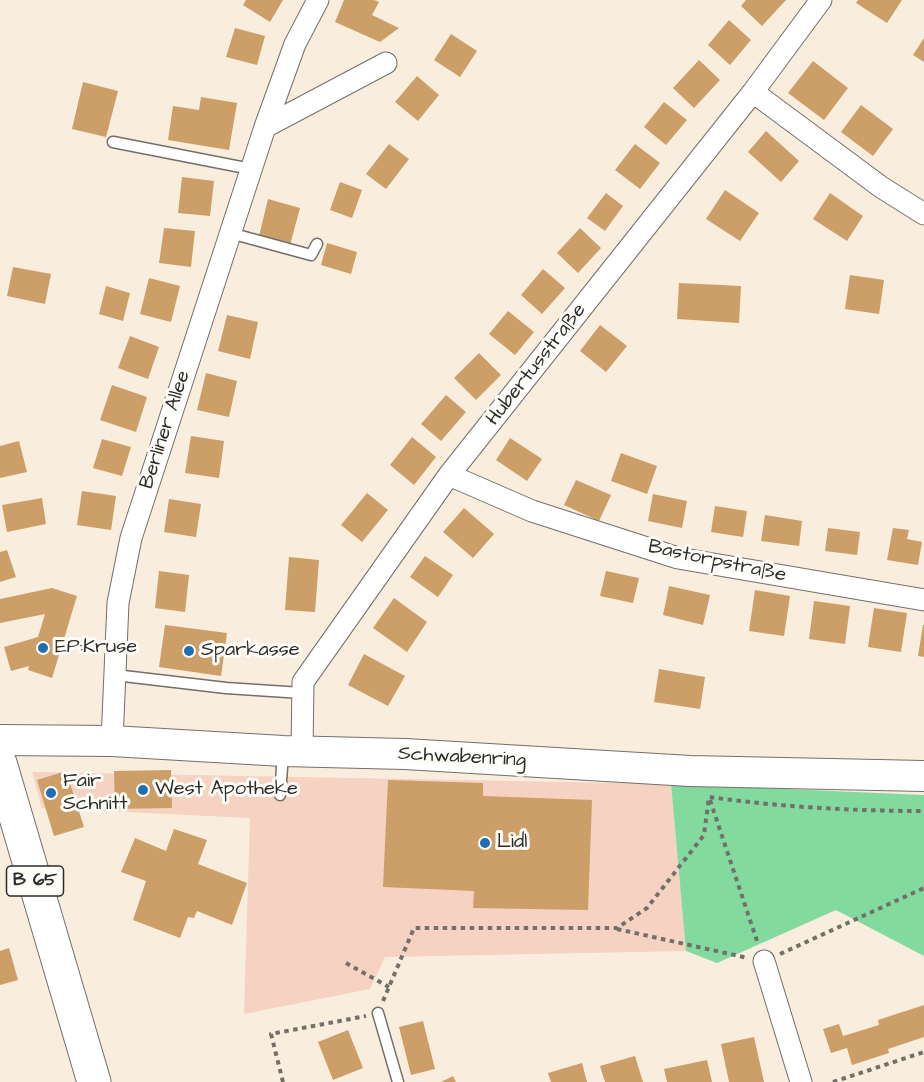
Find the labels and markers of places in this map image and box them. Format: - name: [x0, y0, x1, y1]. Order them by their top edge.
- place label: EP:Kruse: [55, 636, 137, 660]
- place label: Sparkasse: [201, 639, 300, 663]
- marker: EP:Kruse: [36, 641, 50, 655]
- marker: Sparkasse: [182, 644, 196, 658]
- place label: Fair Schnitt: [63, 770, 128, 817]
- place label: West Apotheke: [155, 778, 298, 802]
- marker: West Apotheke: [136, 783, 150, 797]
- marker: Fair Schnitt: [44, 786, 58, 800]
- place label: Lidl: [497, 831, 527, 855]
- marker: Lidl: [478, 836, 492, 850]

